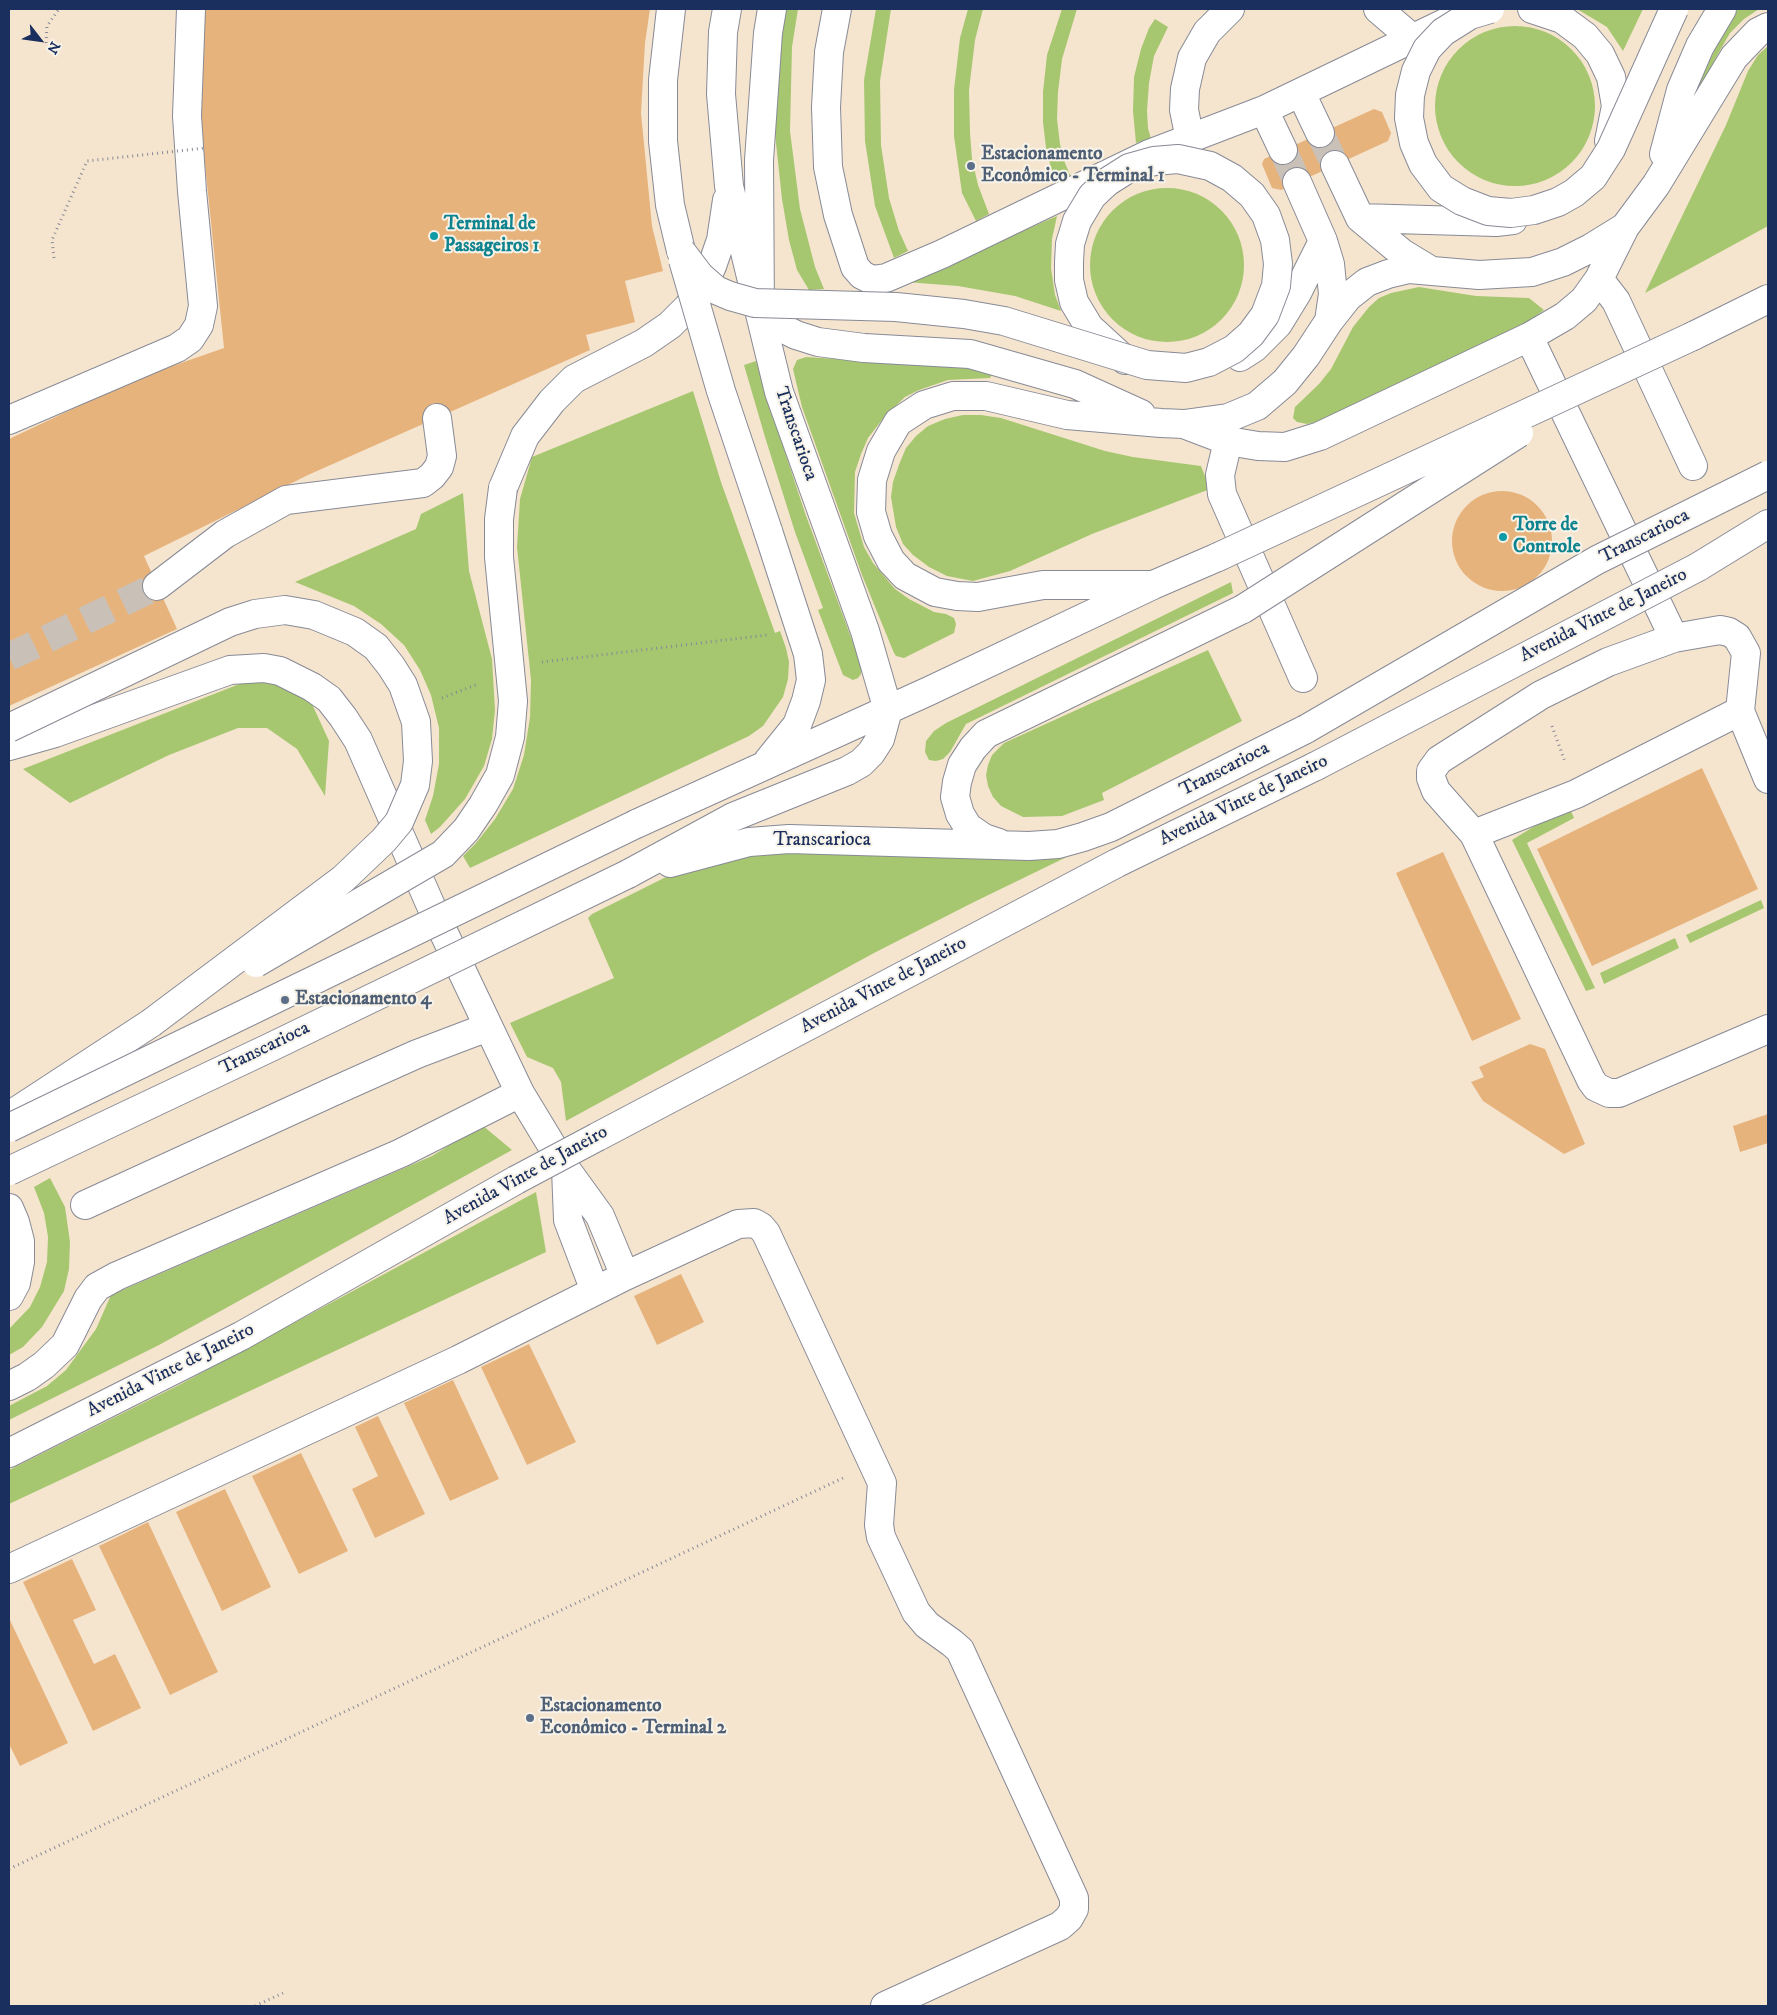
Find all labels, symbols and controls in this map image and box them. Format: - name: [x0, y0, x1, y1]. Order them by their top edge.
- north arrow: [15, 15, 65, 65]
- text: N: [42, 38, 64, 57]
- place label: Estacionamento Econômico - Terminal 1: [981, 144, 1165, 188]
- marker: Estacionamento Econômico - Terminal 1: [965, 160, 977, 172]
- place label: Terminal de Passageiros 1: [444, 214, 540, 258]
- marker: Terminal de Passageiros 1: [428, 230, 440, 242]
- street label: Transcarioca: [768, 384, 822, 484]
- street label: Transcarioca: [1596, 505, 1694, 569]
- place label: Torre de Controle: [1513, 515, 1581, 559]
- marker: Torre de Controle: [1497, 531, 1509, 543]
- street label: Avenida Vinte de Janeiro: [1517, 564, 1691, 668]
- street label: Transcarioca: [1176, 738, 1274, 802]
- street label: Avenida Vinte de Janeiro: [1156, 750, 1332, 852]
- street label: Transcarioca: [773, 830, 871, 852]
- street label: Avenida Vinte de Janeiro: [797, 933, 971, 1039]
- place label: Estacionamento 4: [295, 989, 432, 1011]
- marker: Estacionamento 4: [279, 994, 291, 1006]
- street label: Transcarioca: [216, 1017, 314, 1081]
- street label: Avenida Vinte de Janeiro: [440, 1121, 612, 1231]
- street label: Avenida Vinte de Janeiro: [84, 1319, 258, 1423]
- place label: Estacionamento Econômico - Terminal 2: [540, 1696, 726, 1740]
- marker: Estacionamento Econômico - Terminal 2: [524, 1712, 536, 1724]

